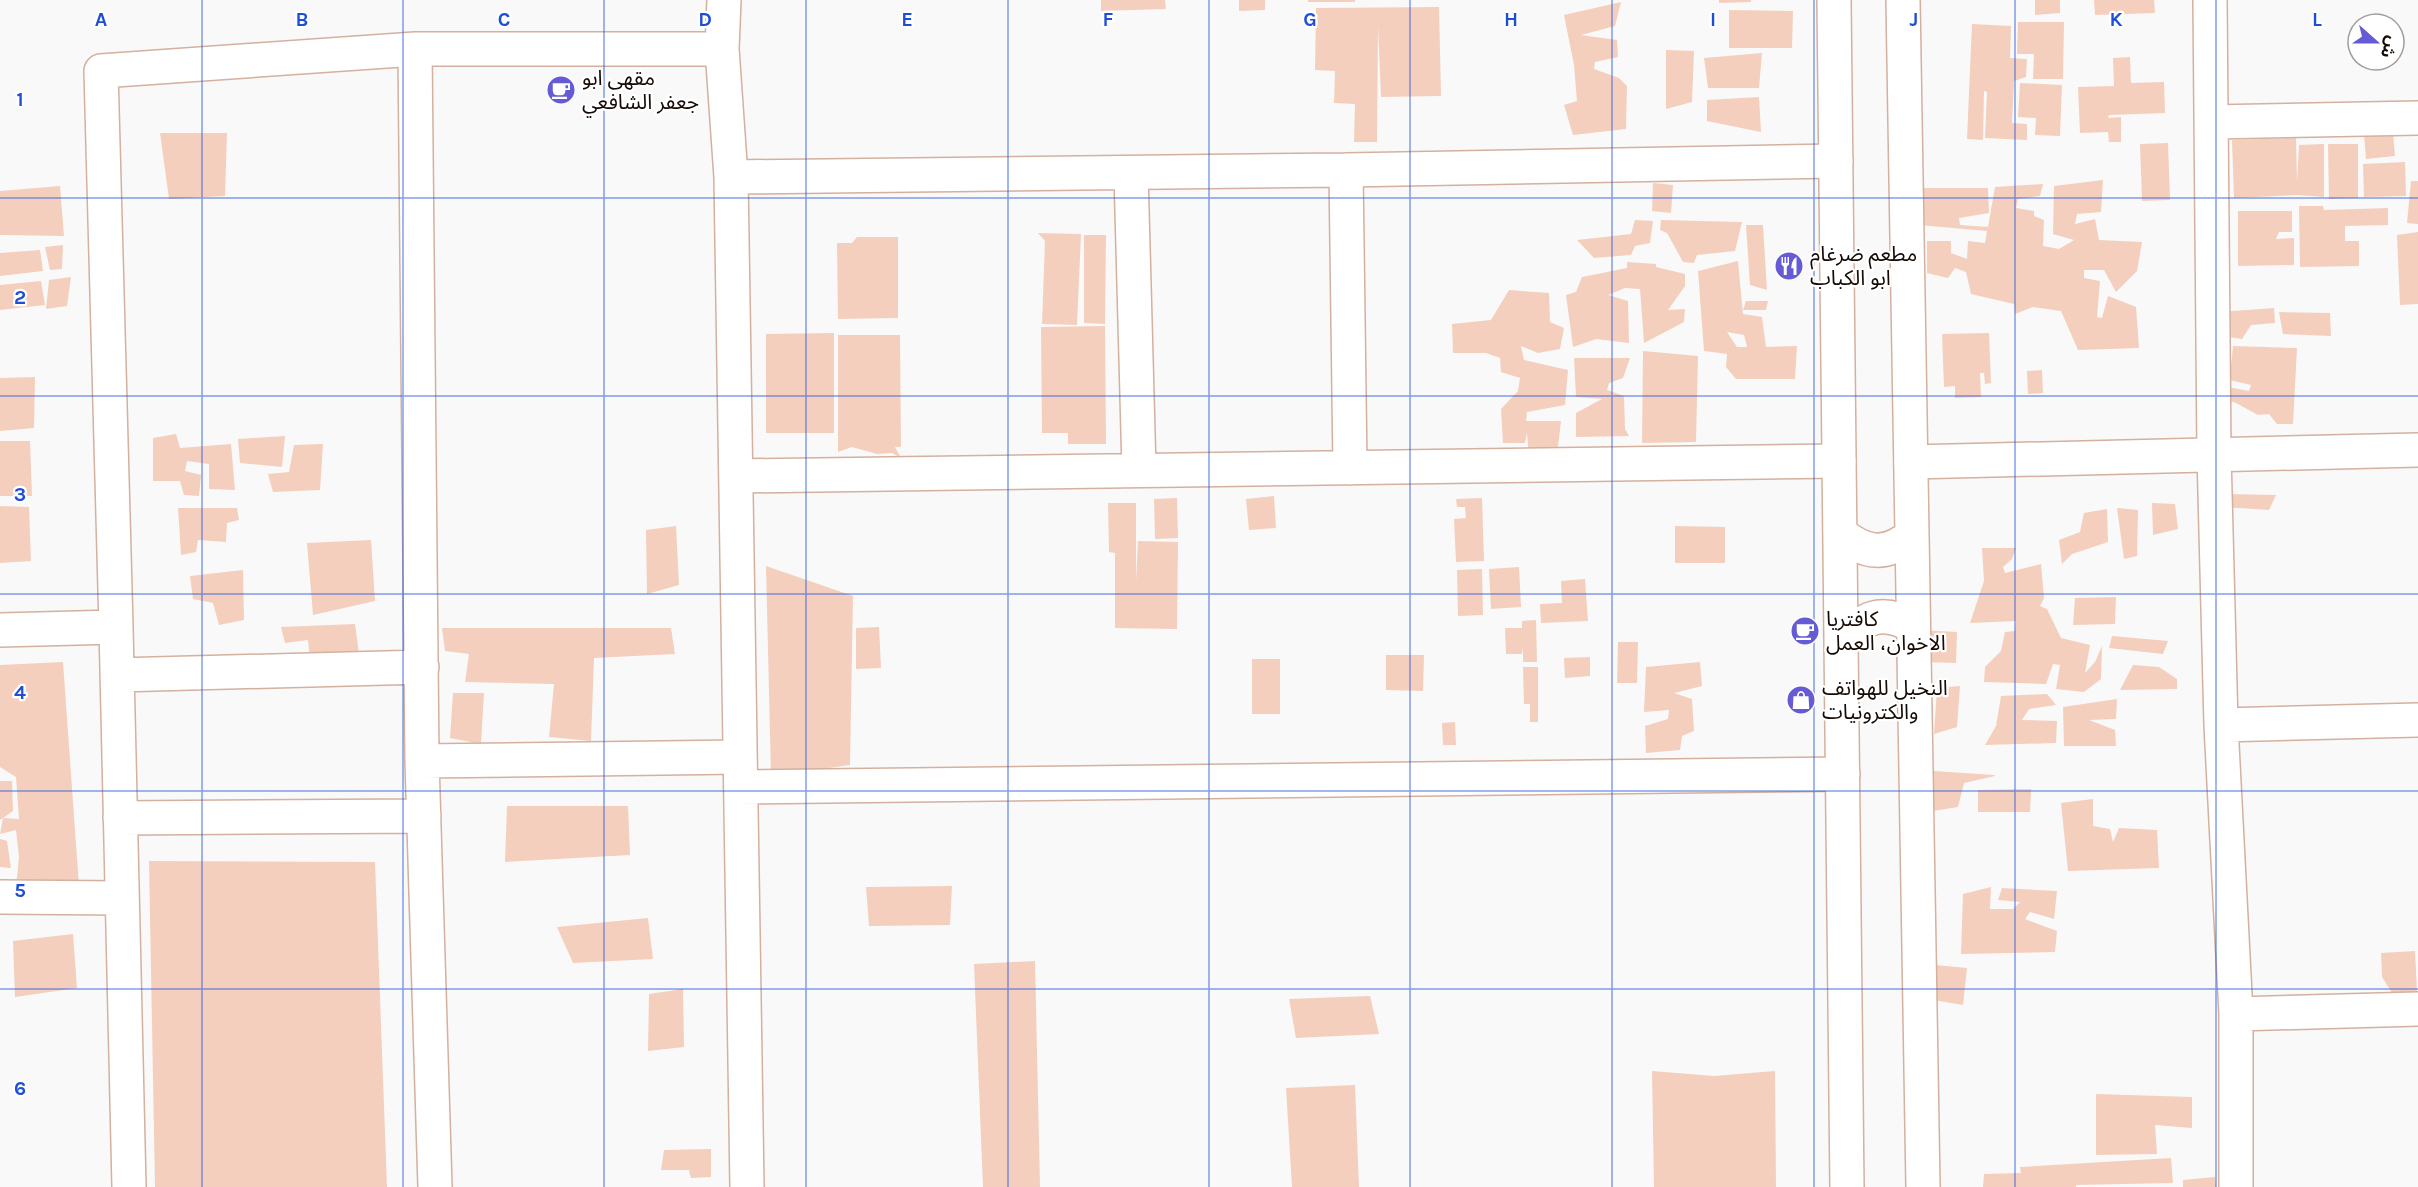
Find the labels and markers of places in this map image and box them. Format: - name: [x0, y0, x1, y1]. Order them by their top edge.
- place label: مقهى ابو جعفر الشافعي: [582, 66, 699, 118]
- cafe icon: مقهى ابو جعفر الشافعي: [545, 74, 577, 106]
- place label: مطعم ضرغام ابو الكباب: [1810, 242, 1917, 290]
- restaurant icon: مطعم ضرغام ابو الكباب: [1773, 250, 1805, 282]
- place label: كافتريا الاخوان، العمل: [1826, 607, 1946, 655]
- cafe icon: كافتريا الاخوان، العمل: [1789, 615, 1821, 647]
- place label: النخيل للهواتف والكترونيات: [1822, 676, 1948, 724]
- shop icon: النخيل للهواتف والكترونيات: [1785, 684, 1817, 716]

